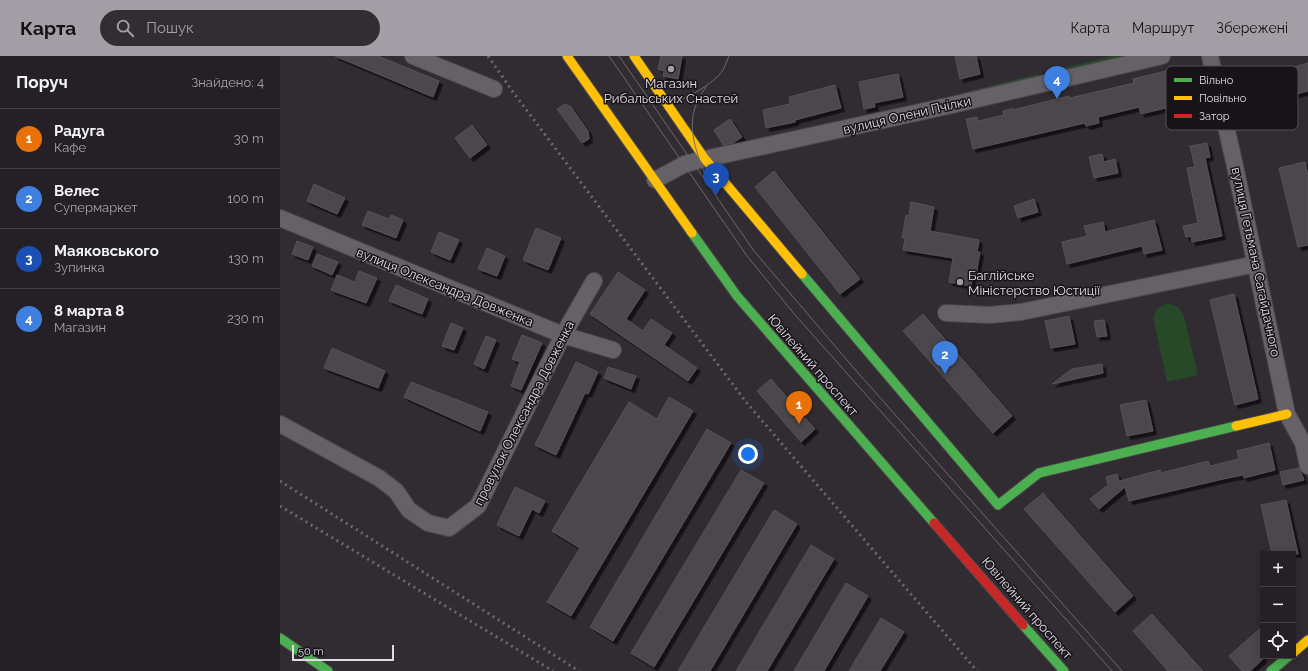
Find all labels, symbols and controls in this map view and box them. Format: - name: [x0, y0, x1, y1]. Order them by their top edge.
- search box: [100, 10, 380, 46]
- text: Карта: [20, 17, 76, 39]
- icon: search: [114, 17, 136, 39]
- text: Пошук: [146, 19, 194, 37]
- text: Карта: [1071, 20, 1110, 36]
- text: Маршрут: [1132, 20, 1194, 36]
- text: Збережені: [1216, 20, 1288, 36]
- marker: Магазин Рибальських Снастей: [666, 64, 676, 74]
- pin: 4: [1044, 66, 1070, 99]
- legend: [1166, 66, 1298, 130]
- text: Поруч: [16, 72, 68, 92]
- text: Вільно: [1199, 74, 1234, 87]
- text: Знайдено: 4: [191, 75, 264, 90]
- place label: Магазин Рибальських Снастей: [604, 76, 738, 106]
- text: Повільно: [1199, 92, 1247, 105]
- street label: вулиця Олени Пчілки: [842, 93, 972, 137]
- text: Затор: [1199, 110, 1230, 123]
- text: Радуга: [54, 122, 105, 140]
- text: 1: [26, 131, 32, 146]
- text: 30 m: [234, 131, 264, 146]
- text: Кафе: [54, 140, 86, 155]
- pin: 3: [703, 163, 729, 196]
- street label: вулиця Гетьмана Сагайдачного: [1229, 166, 1284, 358]
- text: Велес: [54, 182, 100, 200]
- text: 2: [25, 191, 33, 206]
- text: 100 m: [227, 191, 264, 206]
- text: Супермаркет: [54, 200, 137, 215]
- text: Маяковського: [54, 242, 159, 260]
- street label: вулиця Олександра Довженка: [354, 245, 536, 329]
- text: 3: [25, 251, 33, 266]
- text: 130 m: [228, 251, 264, 266]
- text: Зупинка: [54, 260, 105, 275]
- place label: Баглійське Міністерство Юстиції: [968, 268, 1100, 298]
- marker: Баглійське Міністерство Юстиції: [955, 277, 965, 287]
- text: 8 марта 8: [54, 302, 124, 320]
- text: 4: [25, 311, 33, 326]
- text: 230 m: [227, 311, 264, 326]
- street label: Ювілейний проспект: [765, 311, 861, 419]
- street label: провулок Олександра Довженка: [471, 318, 577, 508]
- text: Магазин: [54, 320, 106, 335]
- pin: 2: [932, 341, 958, 374]
- pin: 1: [786, 391, 812, 424]
- your location: [738, 444, 758, 464]
- map controls: [1260, 551, 1296, 659]
- button: +: [1260, 551, 1296, 587]
- street label: Ювілейний проспект: [979, 554, 1075, 662]
- button: −: [1260, 587, 1296, 623]
- button: locate: [1260, 623, 1296, 659]
- scale bar: [292, 643, 394, 662]
- text: 50 m: [298, 645, 324, 658]

